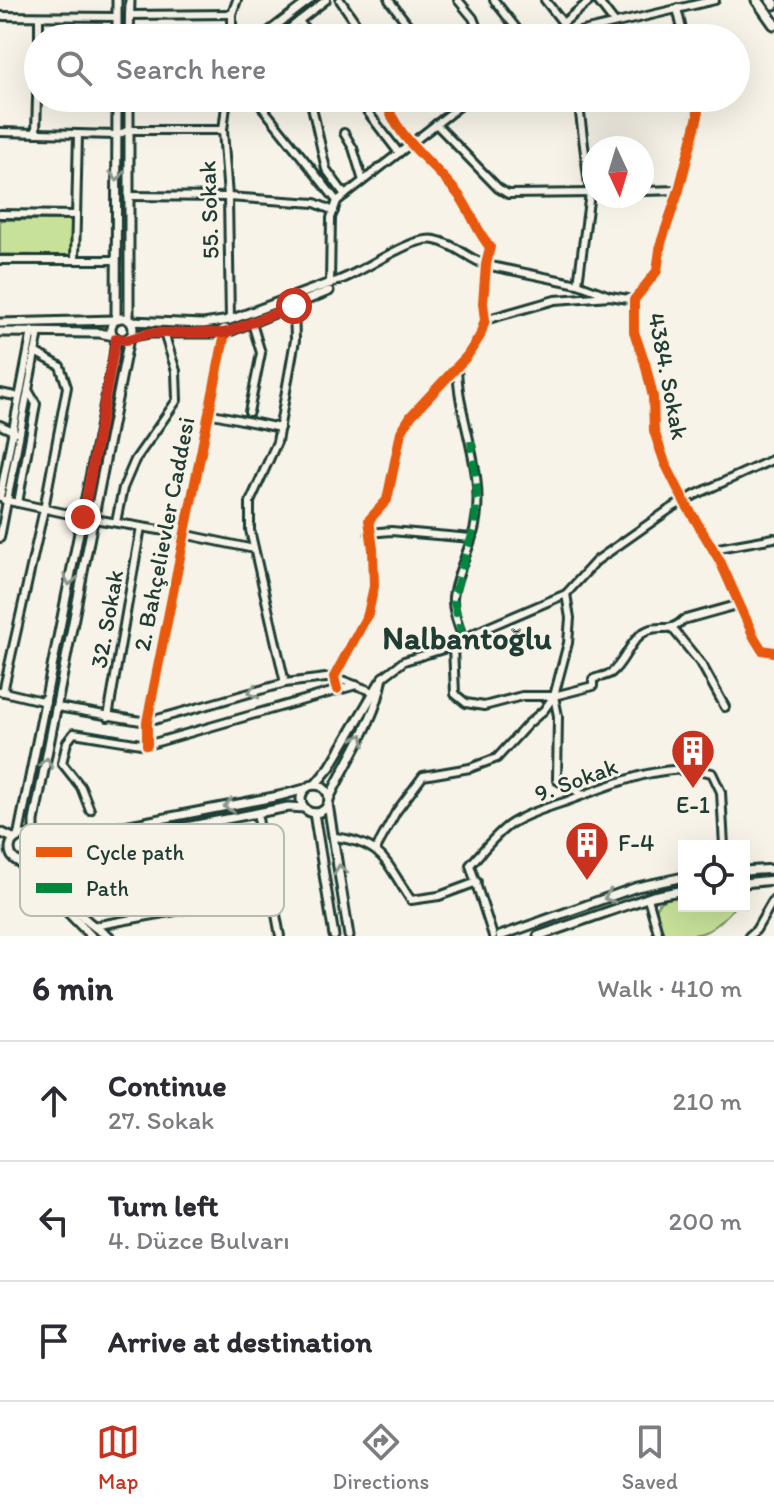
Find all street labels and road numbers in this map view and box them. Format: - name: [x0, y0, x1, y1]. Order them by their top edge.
- street label: 55. Sokak: [192, 160, 225, 260]
- street label: 4384. Sokak: [642, 310, 695, 442]
- street label: 2. Bahçelievler Caddesi: [127, 414, 200, 653]
- street label: 32. Sokak: [84, 568, 129, 670]
- street label: 9. Sokak: [530, 751, 621, 808]

